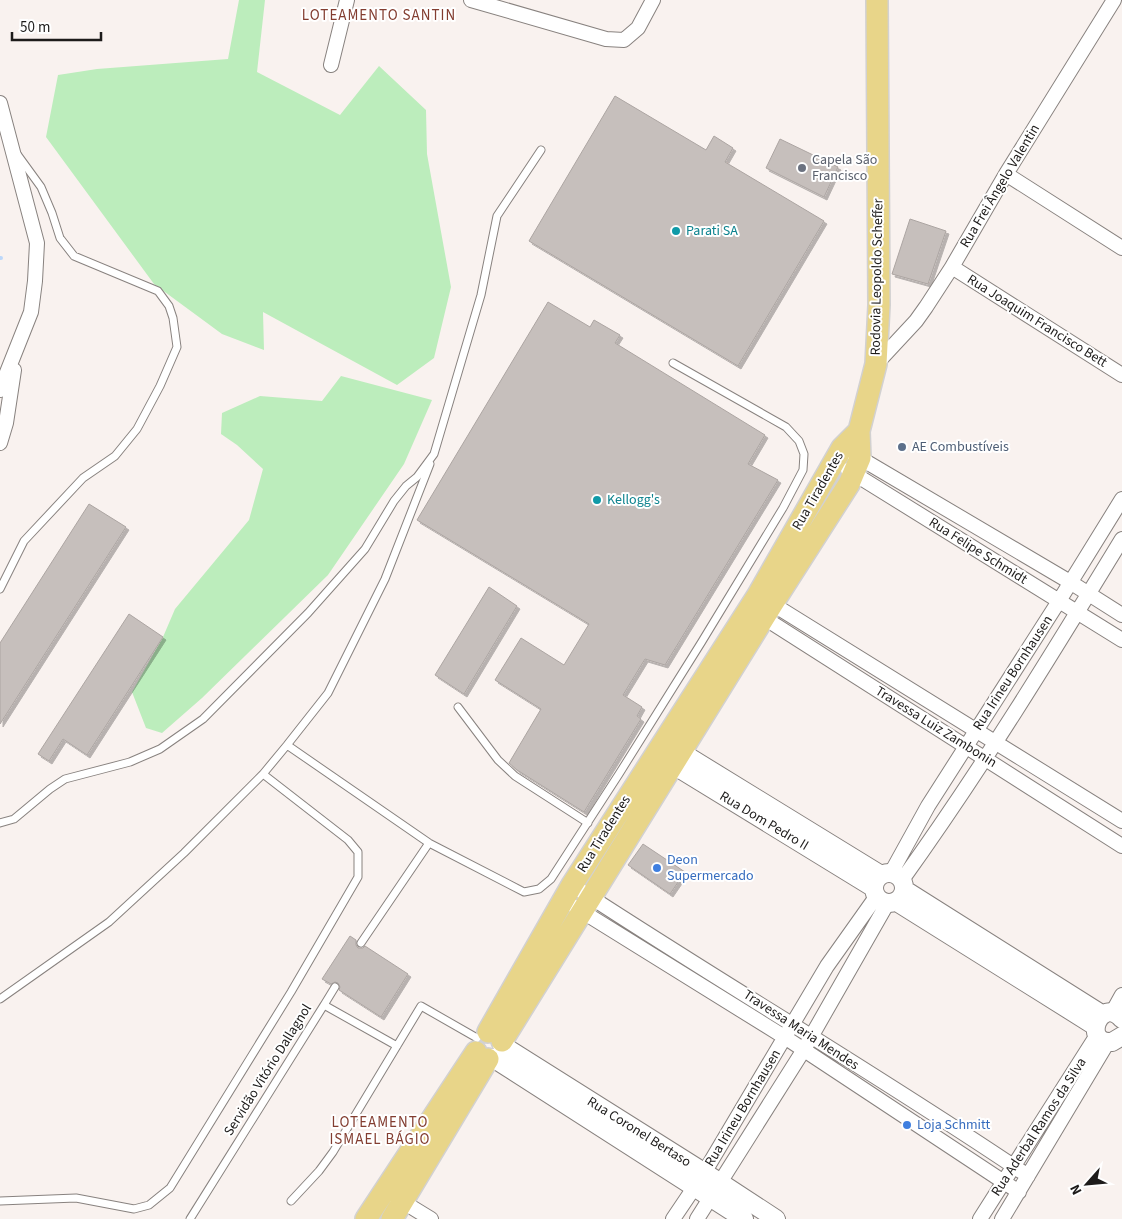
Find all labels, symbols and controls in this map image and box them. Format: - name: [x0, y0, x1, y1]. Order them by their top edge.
- district label: LOTEAMENTO SANTIN: [302, 5, 456, 26]
- scale bar: [12, 10, 101, 42]
- text: 50 m: [20, 17, 50, 38]
- street label: Rua Frei Ângelo Valentin: [955, 120, 1045, 252]
- place label: Capela São Francisco: [812, 150, 877, 186]
- marker: Capela São Francisco: [796, 162, 808, 174]
- street label: Rodovia Leopoldo Scheffer: [866, 198, 888, 356]
- place label: Parati SA: [686, 221, 738, 241]
- marker: Parati SA: [670, 225, 682, 237]
- street label: Rua Joaquim Francisco Bett: [963, 270, 1111, 373]
- place label: AE Combustíveis: [912, 437, 1009, 457]
- marker: AE Combustíveis: [896, 441, 908, 453]
- street label: Rua Tiradentes: [787, 448, 849, 534]
- place label: Kellogg's: [607, 490, 660, 510]
- marker: Kellogg's: [591, 494, 603, 506]
- street label: Rua Felipe Schmidt: [925, 513, 1031, 589]
- street label: Rua Irineu Bornhausen: [968, 612, 1058, 734]
- street label: Travessa Luiz Zambonin: [871, 681, 1001, 773]
- street label: Rua Dom Pedro II: [716, 786, 812, 856]
- street label: Rua Tiradentes: [572, 791, 636, 876]
- place label: Deon Supermercado: [667, 850, 754, 886]
- marker: Deon Supermercado: [651, 862, 663, 874]
- street label: Travessa Maria Mendes: [739, 985, 863, 1075]
- street label: Servidão Vitório Dallagnol: [219, 1000, 317, 1140]
- street label: Rua Irineu Bornhausen: [700, 1046, 786, 1170]
- street label: Rua Aderbal Ramos da Silva: [987, 1054, 1091, 1200]
- street label: Rua Coronel Bertaso: [583, 1092, 695, 1172]
- district label: LOTEAMENTO ISMAEL BÁGIO: [329, 1112, 431, 1150]
- place label: Loja Schmitt: [917, 1115, 991, 1135]
- marker: Loja Schmitt: [901, 1119, 913, 1131]
- north arrow: [1062, 1159, 1112, 1209]
- text: N: [1065, 1181, 1087, 1198]

